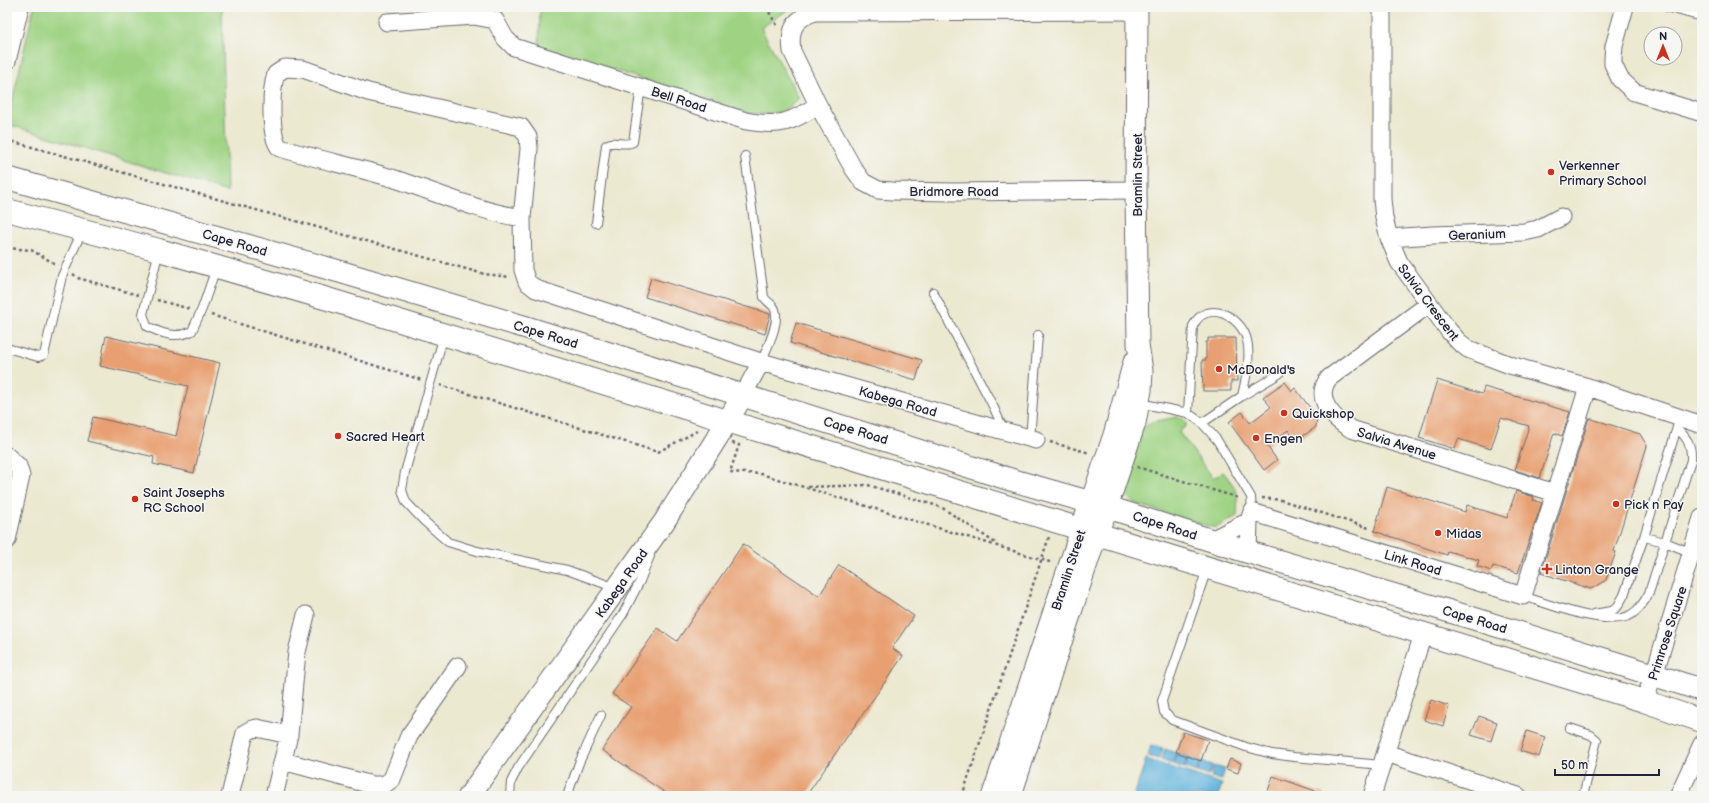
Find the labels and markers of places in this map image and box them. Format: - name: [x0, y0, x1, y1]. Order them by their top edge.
- place label: Verkenner Primary School: [1559, 158, 1646, 189]
- marker: Verkenner Primary School: [1546, 167, 1556, 177]
- place label: McDonald's: [1227, 362, 1296, 378]
- marker: McDonald's: [1214, 364, 1224, 374]
- place label: Quickshop: [1292, 406, 1354, 422]
- marker: Quickshop: [1279, 408, 1289, 418]
- place label: Sacred Heart: [346, 429, 425, 445]
- marker: Sacred Heart: [333, 431, 343, 441]
- place label: Engen: [1264, 431, 1302, 447]
- marker: Engen: [1251, 433, 1261, 443]
- place label: Saint Josephs RC School: [143, 485, 225, 516]
- marker: Saint Josephs RC School: [130, 494, 140, 504]
- place label: Pick n Pay: [1624, 497, 1684, 513]
- marker: Pick n Pay: [1611, 499, 1621, 509]
- place label: Midas: [1446, 526, 1482, 542]
- marker: Midas: [1433, 528, 1443, 538]
- place label: Linton Grange: [1555, 562, 1639, 578]
- marker: Linton Grange: [1542, 564, 1552, 574]

